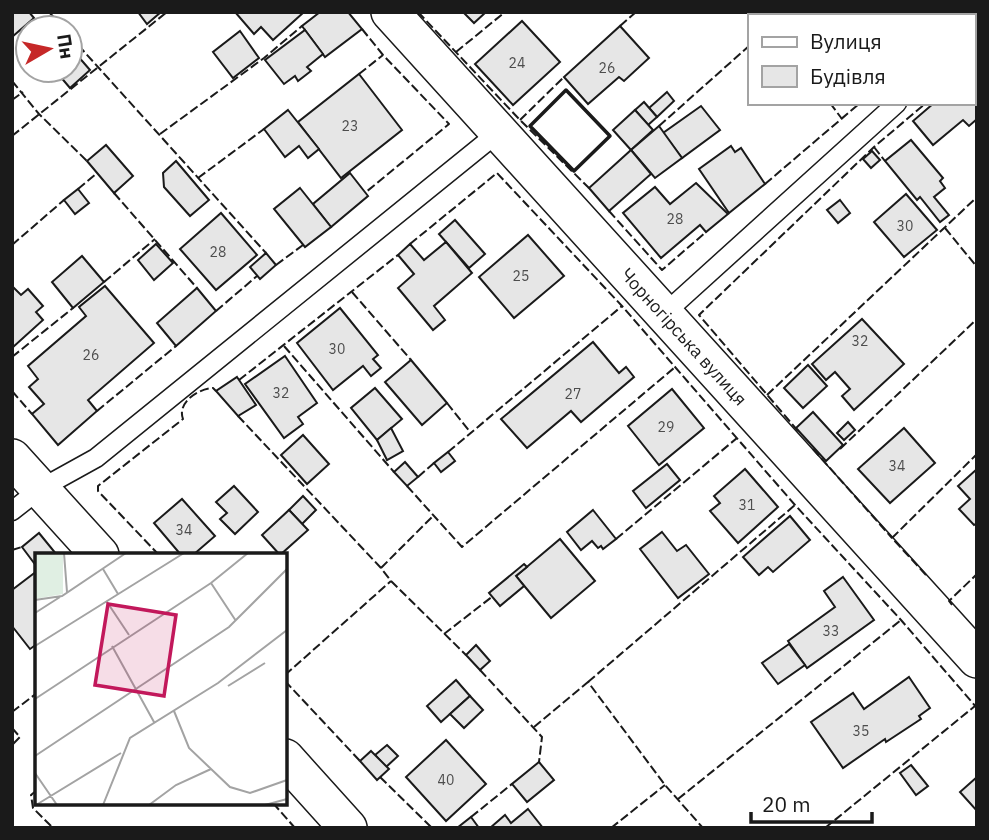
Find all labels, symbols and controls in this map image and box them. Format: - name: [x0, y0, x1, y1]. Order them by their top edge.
- north arrow: [14, 14, 84, 84]
- legend: [748, 14, 975, 105]
- text: Вулиця: [810, 27, 882, 55]
- text: Пн: [52, 32, 80, 61]
- house number: 24: [509, 54, 525, 72]
- house number: 26: [599, 59, 615, 77]
- text: Будівля: [810, 62, 886, 90]
- house number: 23: [342, 117, 358, 135]
- house number: 28: [667, 210, 683, 228]
- house number: 30: [897, 217, 913, 235]
- house number: 28: [210, 243, 226, 261]
- street label: Чорногірська вулиця: [616, 263, 752, 410]
- house number: 25: [513, 267, 529, 285]
- house number: 32: [852, 332, 868, 350]
- house number: 30: [329, 340, 345, 358]
- house number: 26: [83, 346, 99, 364]
- house number: 32: [273, 384, 289, 402]
- house number: 27: [565, 385, 581, 403]
- house number: 29: [658, 418, 674, 436]
- house number: 34: [889, 457, 905, 475]
- house number: 31: [739, 496, 755, 514]
- house number: 34: [176, 521, 192, 539]
- inset map: [35, 553, 287, 805]
- house number: 33: [823, 622, 839, 640]
- house number: 35: [853, 722, 869, 740]
- house number: 40: [438, 771, 454, 789]
- scale bar: [751, 780, 872, 824]
- text: 20 m: [762, 790, 811, 818]

